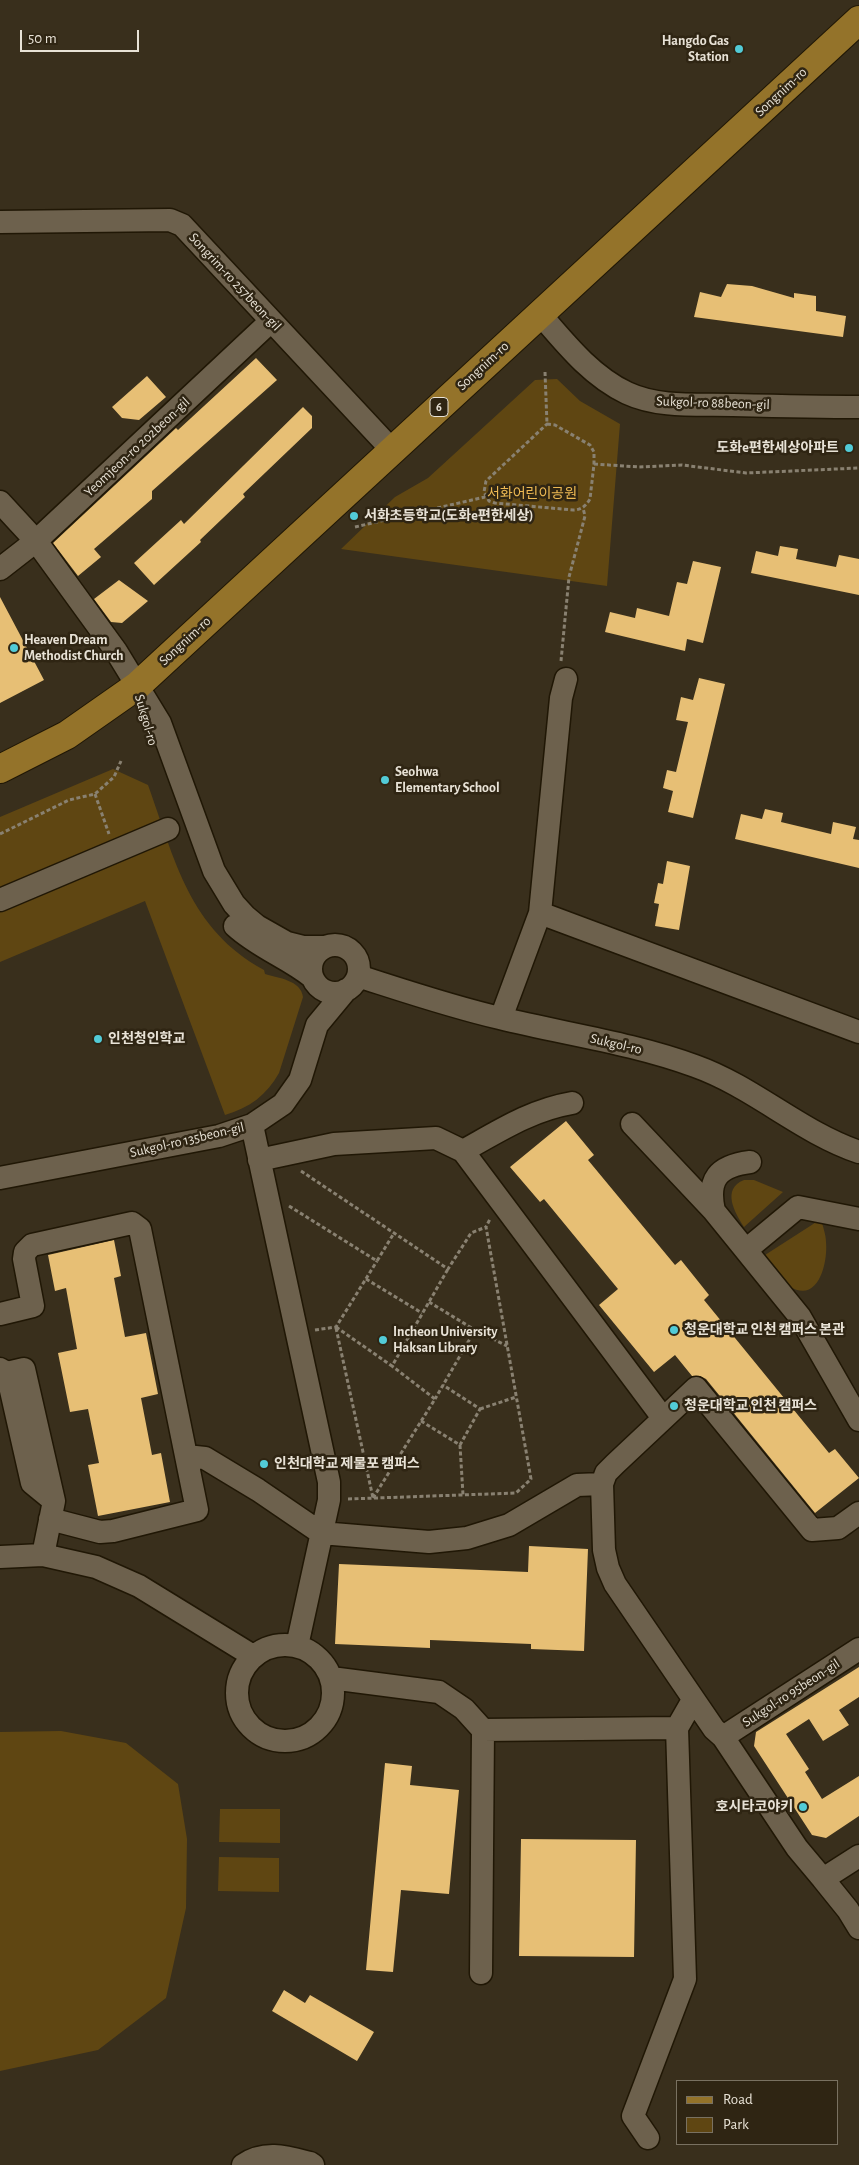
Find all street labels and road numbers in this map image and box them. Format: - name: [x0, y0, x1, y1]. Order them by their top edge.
- street label: Songnim-ro: [752, 64, 810, 120]
- street label: Songrim-ro 257beon-gil: [185, 230, 285, 334]
- street label: Songnim-ro: [454, 338, 512, 394]
- street label: Sukgol-ro 88beon-gil: [656, 393, 770, 413]
- street label: Yeomjeon-ro 202beon-gil: [81, 394, 193, 500]
- road number: 6: [430, 398, 448, 417]
- street label: Songnim-ro: [156, 613, 214, 669]
- street label: Sukgol-ro: [131, 692, 161, 748]
- street label: Sukgol-ro: [588, 1030, 644, 1058]
- street label: Sukgol-ro 135beon-gil: [128, 1119, 246, 1161]
- street label: Sukgol-ro 95beon-gil: [739, 1655, 843, 1731]

